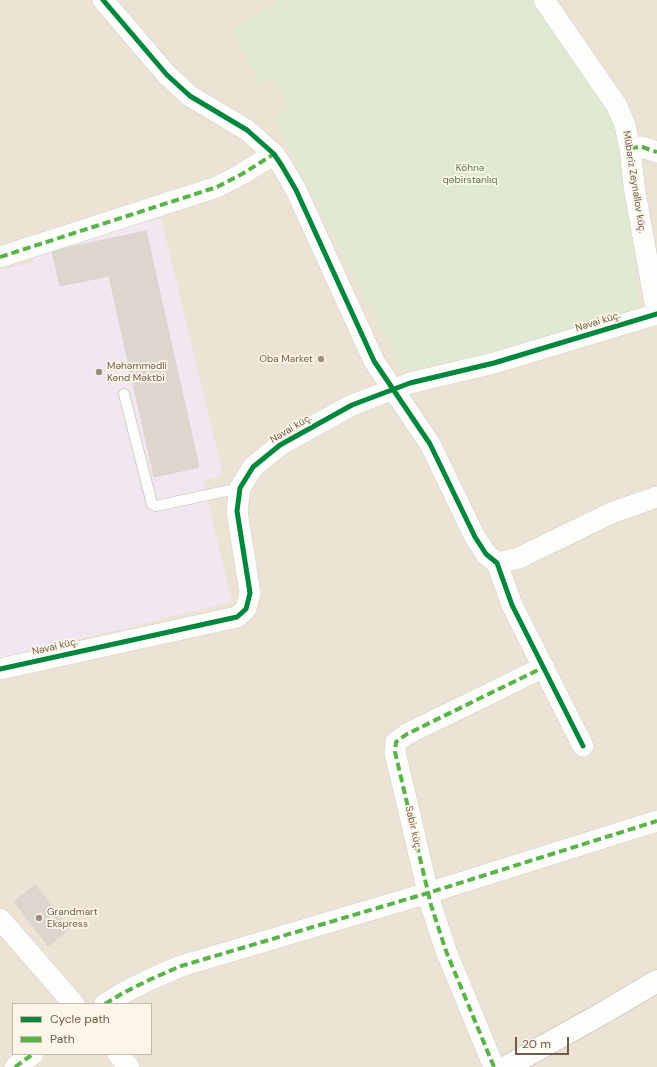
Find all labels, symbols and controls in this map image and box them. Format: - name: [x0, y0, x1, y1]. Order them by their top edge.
- street label: Mübariz Zeynallov küç.: [620, 130, 648, 234]
- park label: Köhnə qəbirstanlıq: [443, 162, 497, 186]
- street label: Nəvai küç.: [574, 309, 622, 335]
- place label: Oba Market: [259, 353, 313, 365]
- marker: Oba Market: [316, 354, 326, 364]
- place label: Məhəmmədli Kənd Məktbi: [107, 360, 167, 384]
- marker: Məhəmmədli Kənd Məktbi: [94, 367, 104, 377]
- street label: Nəvai küç.: [268, 412, 314, 446]
- street label: Nəvai küç.: [31, 636, 79, 658]
- street label: Sabir küç.: [402, 805, 424, 851]
- place label: Grandmart Ekspress: [47, 906, 98, 930]
- marker: Grandmart Ekspress: [34, 913, 44, 923]
- legend: [12, 1003, 152, 1055]
- text: Cycle path: [50, 1011, 110, 1027]
- scale bar: [517, 1029, 571, 1055]
- text: Path: [50, 1031, 75, 1047]
- text: 20 m: [522, 1036, 551, 1052]

